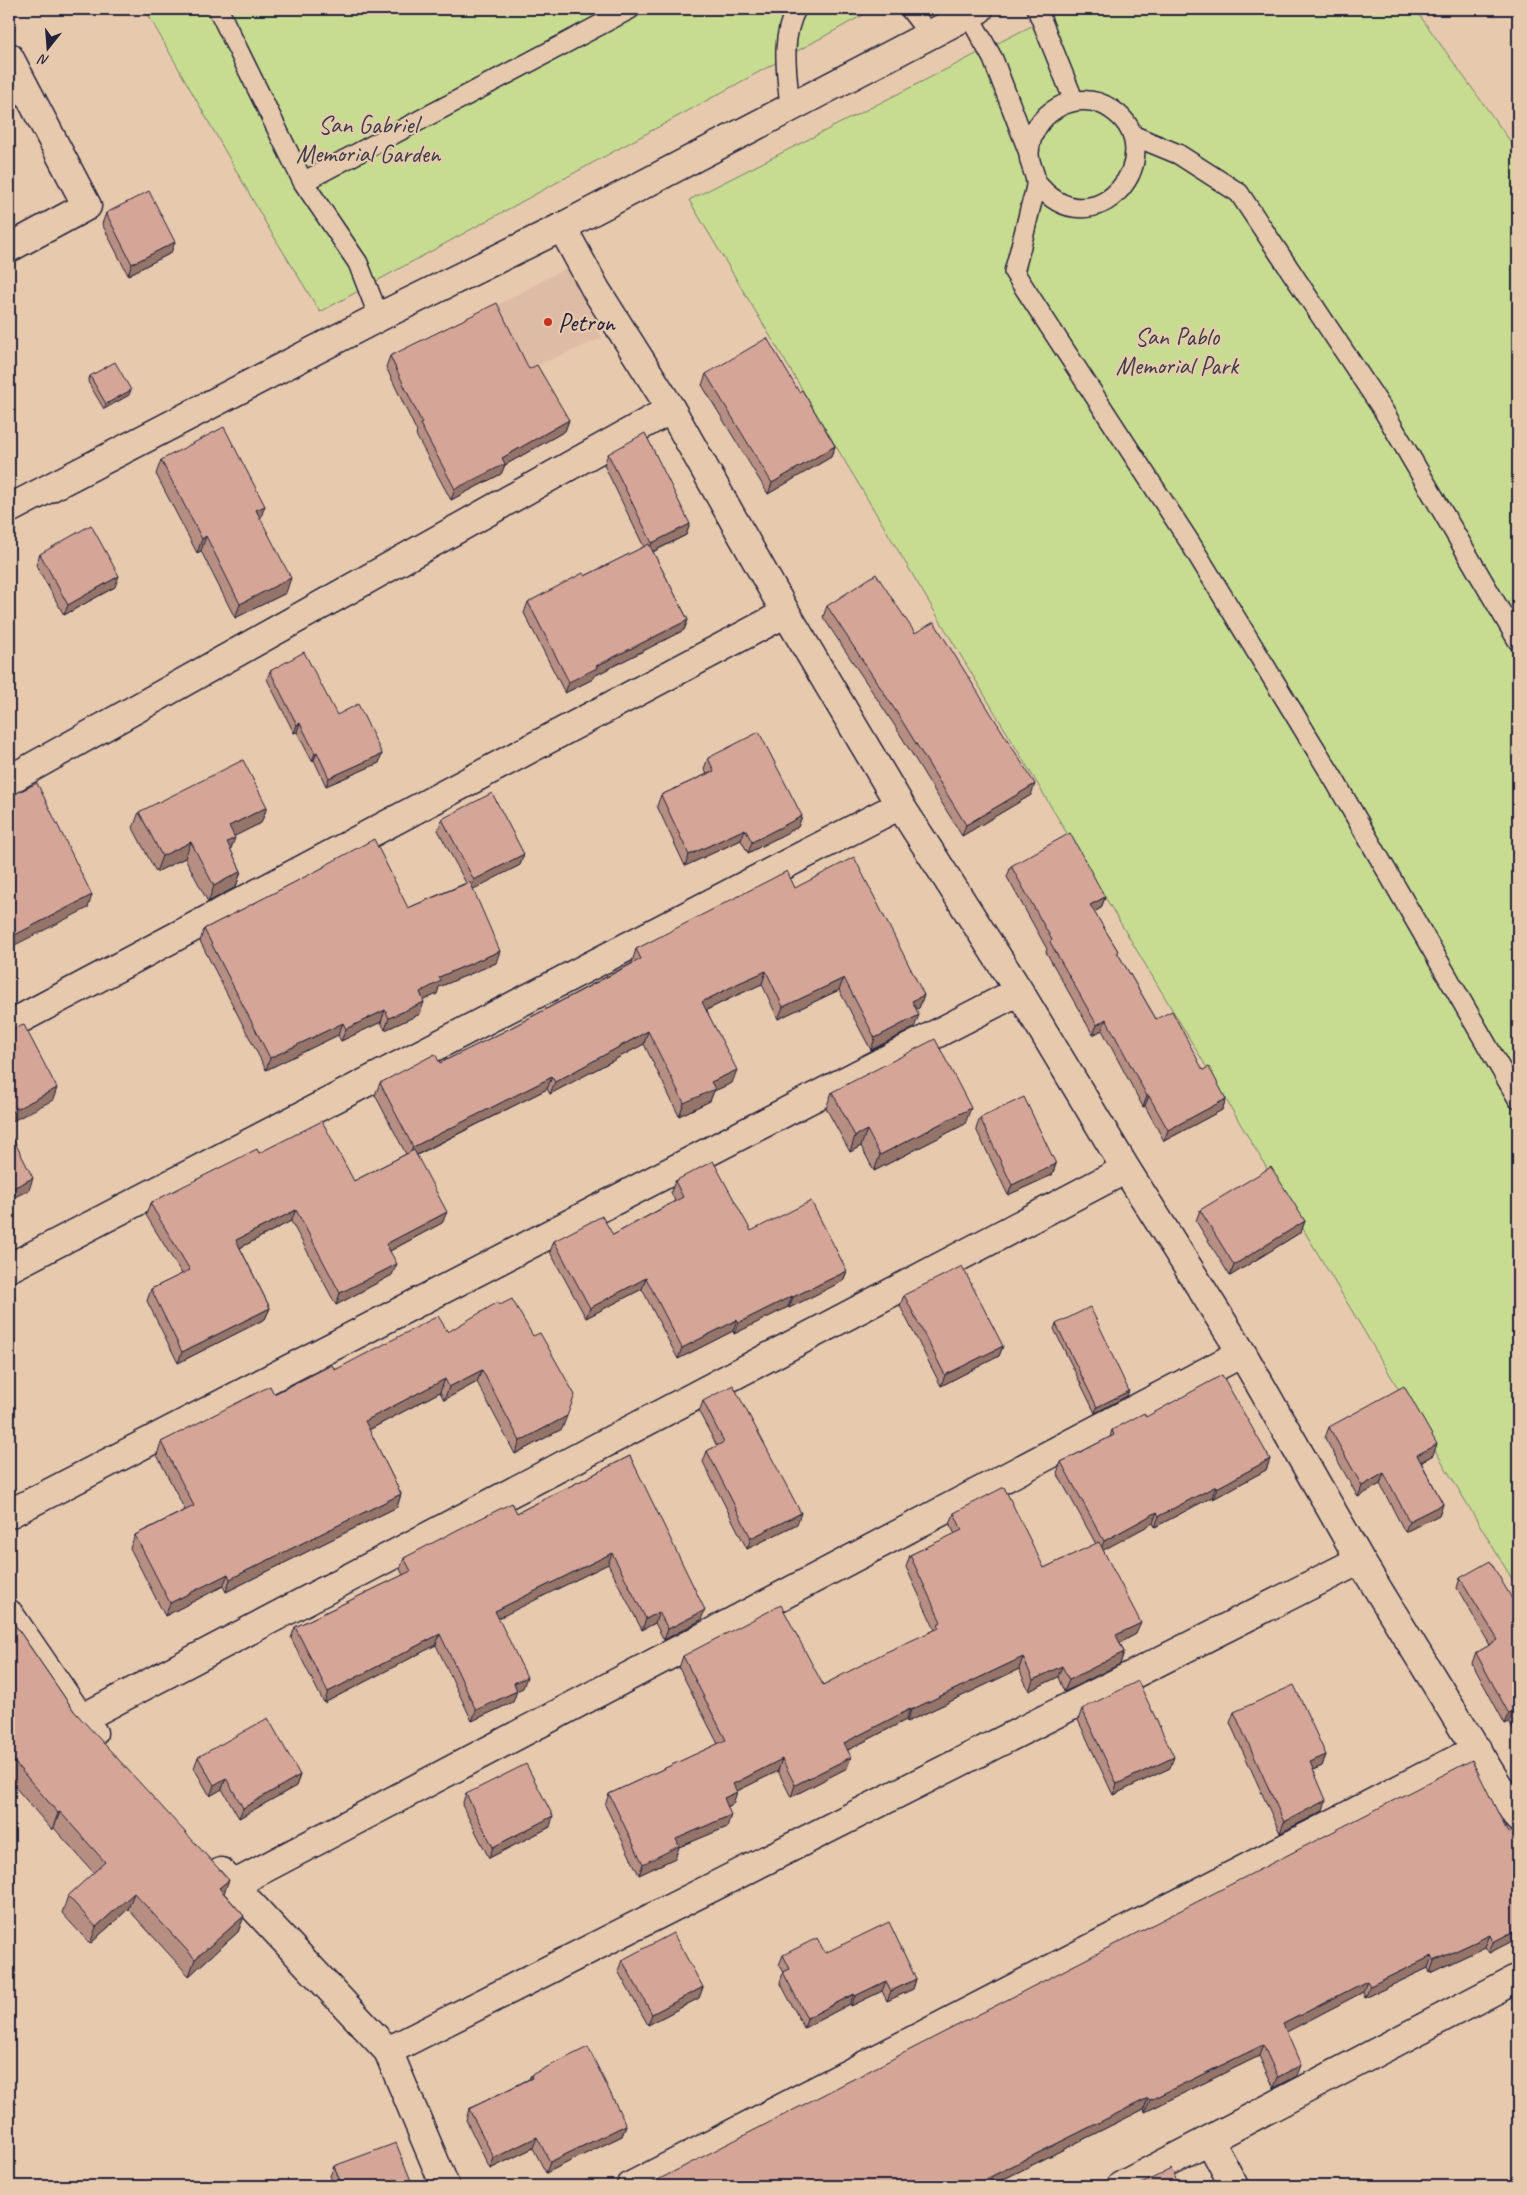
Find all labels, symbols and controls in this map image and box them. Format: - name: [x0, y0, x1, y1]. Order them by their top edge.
- north arrow: [22, 22, 72, 72]
- text: N: [35, 50, 51, 69]
- park label: San Gabriel Memorial Garden: [296, 109, 442, 170]
- place label: Petron: [558, 307, 616, 339]
- marker: Petron: [542, 316, 554, 328]
- park label: San Pablo Memorial Park: [1116, 321, 1240, 382]

